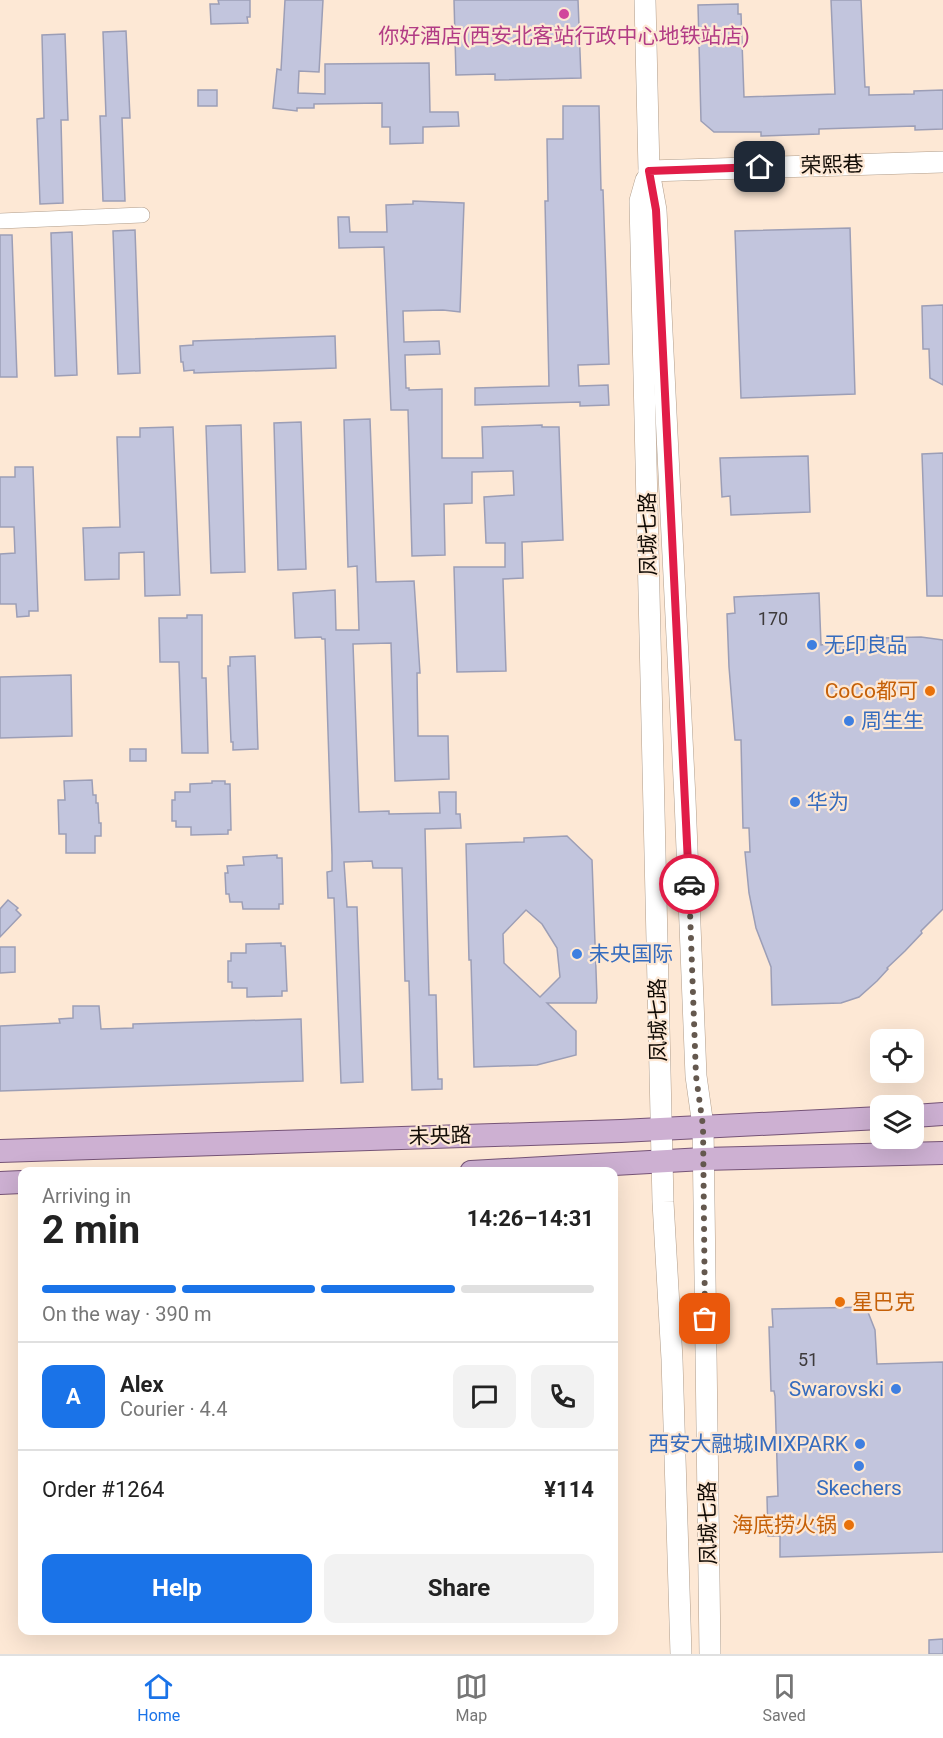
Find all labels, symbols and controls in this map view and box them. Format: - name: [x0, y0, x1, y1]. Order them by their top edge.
- marker: 你好酒店(西安北客站行政中心地铁站店): [557, 7, 571, 21]
- place label: 你好酒店(西安北客站行政中心地铁站店): [378, 24, 750, 48]
- pin: [734, 141, 785, 192]
- icon: home: [743, 150, 776, 183]
- street label: 荣熙巷: [800, 152, 864, 178]
- street label: 凤城七路: [635, 492, 661, 576]
- house number: 170: [758, 608, 788, 629]
- place label: 无印良品: [824, 633, 908, 657]
- marker: 无印良品: [805, 638, 819, 652]
- place label: CoCo都可: [825, 679, 918, 703]
- marker: CoCo都可: [923, 684, 937, 698]
- place label: 周生生: [861, 709, 924, 733]
- marker: 周生生: [842, 714, 856, 728]
- place label: 华为: [807, 790, 849, 814]
- marker: 华为: [788, 795, 802, 809]
- courier: [659, 854, 719, 914]
- icon: car: [673, 868, 706, 901]
- place label: 未央国际: [589, 942, 673, 966]
- marker: 未央国际: [570, 947, 584, 961]
- street label: 凤城七路: [645, 978, 671, 1062]
- map controls: [870, 1029, 924, 1149]
- button: locate: [870, 1029, 924, 1083]
- button: layers: [870, 1095, 924, 1149]
- street label: 未央路: [408, 1123, 472, 1149]
- text: Arriving in: [42, 1184, 131, 1208]
- text: 14:26–14:31: [467, 1206, 594, 1231]
- text: 2 min: [42, 1207, 140, 1253]
- place label: 星巴克: [852, 1290, 915, 1314]
- pin: [679, 1293, 730, 1344]
- marker: 星巴克: [833, 1295, 847, 1309]
- text: On the way · 390 m: [42, 1302, 211, 1326]
- icon: bag: [688, 1302, 721, 1335]
- house number: 51: [798, 1349, 818, 1370]
- button: chat: [453, 1365, 516, 1428]
- button: phone: [531, 1365, 594, 1428]
- text: Alex: [120, 1372, 164, 1397]
- place label: Swarovski: [789, 1377, 884, 1401]
- marker: Swarovski: [889, 1382, 903, 1396]
- text: A: [66, 1384, 81, 1409]
- text: Courier · 4.4: [120, 1397, 227, 1421]
- place label: 西安大融城IMIXPARK: [648, 1432, 849, 1456]
- marker: 西安大融城IMIXPARK: [853, 1437, 867, 1451]
- marker: Skechers: [852, 1459, 866, 1473]
- place label: Skechers: [816, 1476, 902, 1500]
- text: Order #1264: [42, 1477, 164, 1502]
- text: ¥114: [544, 1477, 594, 1502]
- street label: 凤城七路: [695, 1481, 721, 1565]
- place label: 海底捞火锅: [732, 1513, 837, 1537]
- marker: 海底捞火锅: [842, 1518, 856, 1532]
- button: Help: [42, 1554, 312, 1623]
- button: Share: [324, 1554, 594, 1623]
- tab: Home: [137, 1670, 180, 1725]
- tab: Map: [455, 1670, 488, 1725]
- tab: Saved: [762, 1670, 806, 1725]

